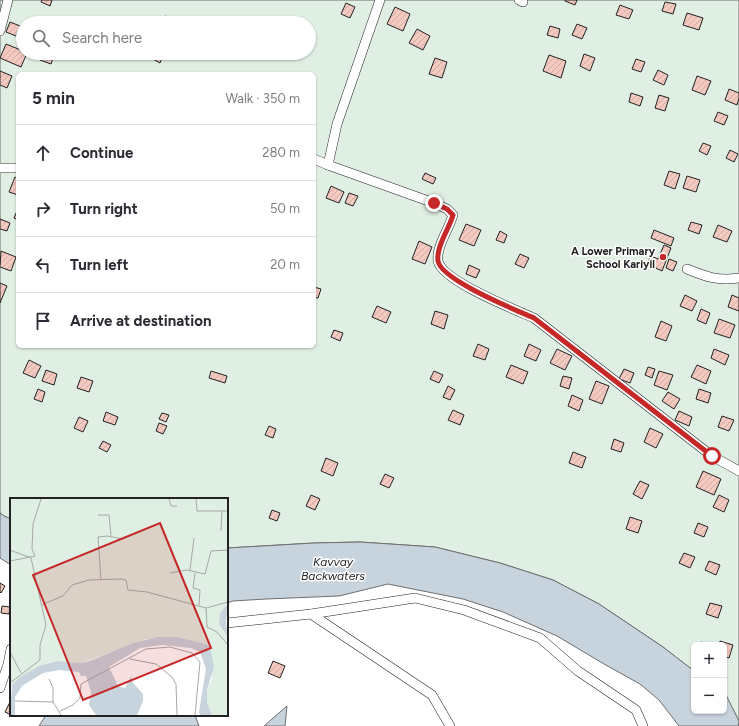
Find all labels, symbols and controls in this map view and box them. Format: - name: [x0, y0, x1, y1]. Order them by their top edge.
- search box: [16, 16, 316, 60]
- icon: search: [30, 27, 52, 49]
- text: Search here: [62, 29, 142, 47]
- text: 5 min: [32, 88, 75, 108]
- text: Walk · 350 m: [225, 91, 300, 106]
- icon: ahead: [32, 142, 54, 164]
- text: Continue: [70, 144, 133, 162]
- text: 280 m: [262, 145, 300, 160]
- route end: [425, 194, 443, 212]
- icon: right: [32, 198, 54, 220]
- text: Turn right: [70, 200, 138, 218]
- text: 50 m: [270, 201, 300, 216]
- place label: A Lower Primary School Kariyil: [571, 245, 656, 271]
- marker: A Lower Primary School Kariyil: [658, 252, 668, 262]
- icon: left: [32, 254, 54, 276]
- text: Turn left: [70, 256, 128, 274]
- text: 20 m: [270, 257, 300, 272]
- icon: arrive: [32, 310, 54, 332]
- text: Arrive at destination: [70, 312, 211, 330]
- route start: [703, 447, 721, 465]
- inset map: [10, 498, 228, 716]
- water label: Kavvay Backwaters: [301, 555, 365, 583]
- map controls: [691, 642, 727, 714]
- button: +: [691, 642, 727, 678]
- button: −: [691, 678, 727, 714]

